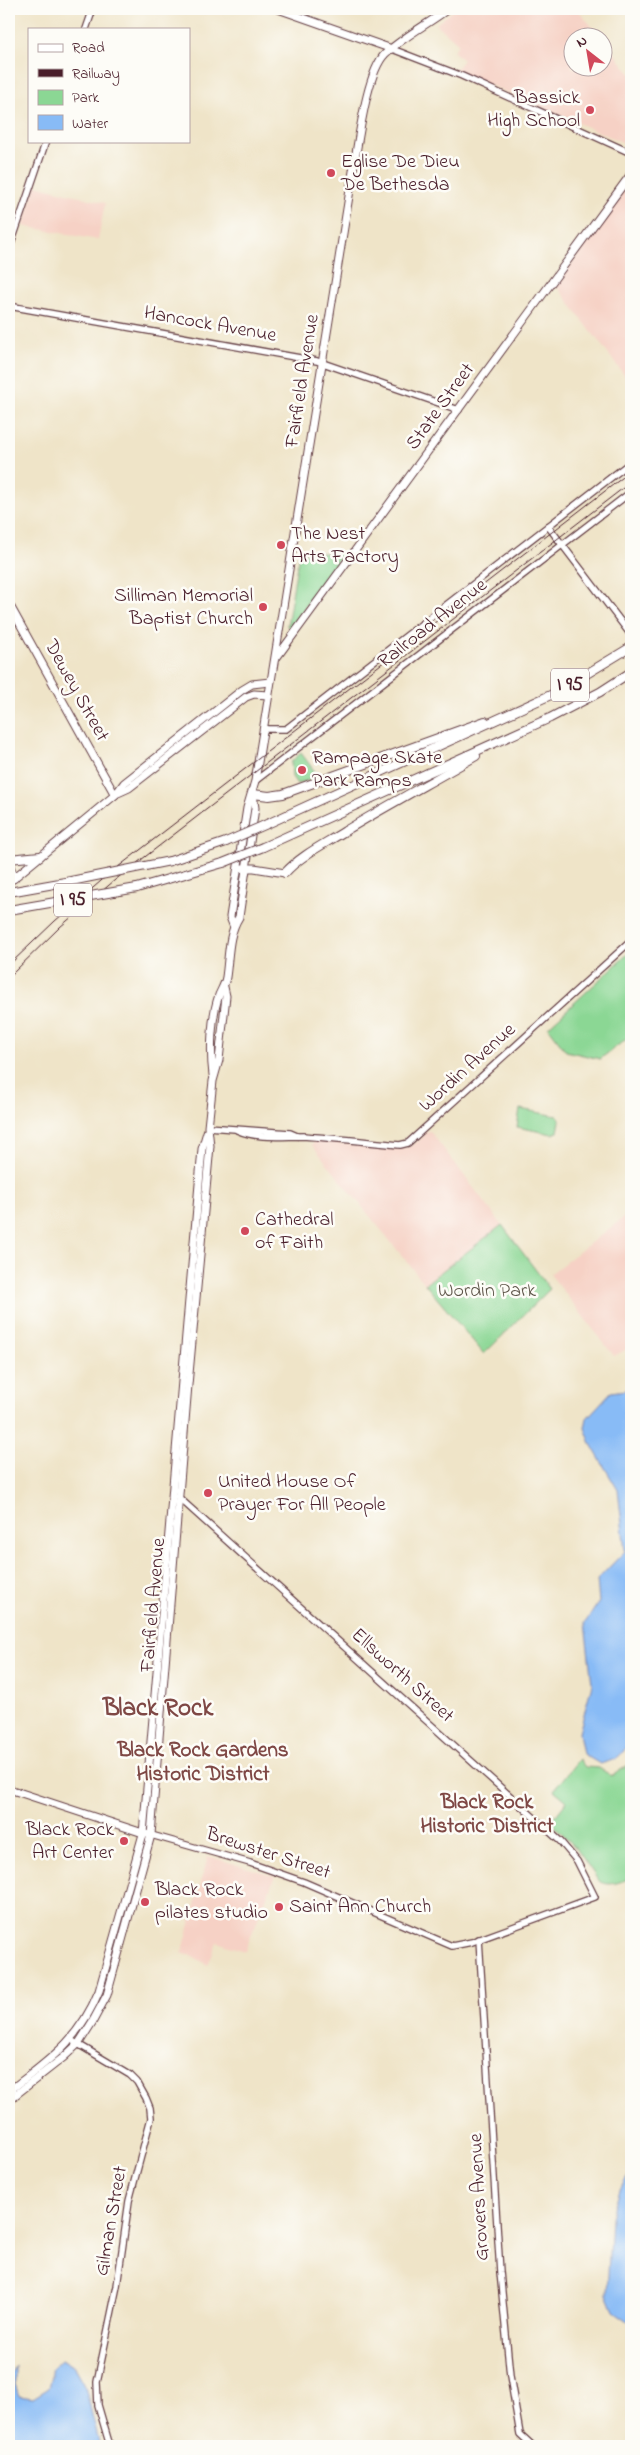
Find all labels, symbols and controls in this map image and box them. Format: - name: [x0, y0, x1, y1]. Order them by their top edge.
- legend: [28, 28, 190, 142]
- north arrow: [562, 28, 612, 78]
- text: N: [573, 31, 592, 54]
- text: Road: [72, 37, 105, 59]
- text: Railway: [72, 63, 120, 86]
- place label: Bassick High School: [487, 84, 580, 137]
- text: Park: [72, 87, 100, 109]
- marker: Bassick High School: [584, 104, 596, 116]
- text: Water: [72, 113, 108, 135]
- place label: Eglise De Dieu De Bethesda: [340, 148, 460, 200]
- marker: Eglise De Dieu De Bethesda: [325, 167, 337, 179]
- street label: Hancock Avenue: [141, 299, 279, 351]
- street label: Fairfield Avenue: [278, 312, 328, 451]
- street label: State Street: [399, 357, 483, 457]
- place label: The Nest Arts Factory: [291, 520, 399, 572]
- marker: The Nest Arts Factory: [275, 539, 287, 551]
- street label: Railroad Avenue: [372, 572, 494, 676]
- place label: Silliman Memorial Baptist Church: [114, 582, 253, 634]
- marker: Silliman Memorial Baptist Church: [257, 601, 269, 613]
- street label: Dewey Street: [36, 634, 116, 747]
- road number: I 95: [551, 668, 589, 702]
- place label: Rampage Skate Park Ramps: [312, 744, 442, 796]
- marker: Rampage Skate Park Ramps: [296, 764, 308, 776]
- road number: I 95: [54, 884, 92, 916]
- street label: Wordin Avenue: [413, 1017, 523, 1119]
- place label: Cathedral of Faith: [255, 1206, 334, 1258]
- marker: Cathedral of Faith: [239, 1225, 251, 1237]
- park label: Wordin Park: [438, 1277, 536, 1306]
- place label: United House Of Prayer For All People: [218, 1468, 386, 1520]
- marker: United House Of Prayer For All People: [202, 1487, 214, 1499]
- street label: Fairfield Avenue: [134, 1537, 174, 1674]
- street label: Ellsworth Street: [344, 1622, 460, 1731]
- district label: Black Rock: [102, 1691, 214, 1727]
- district label: Black Rock Gardens Historic District: [116, 1736, 289, 1790]
- district label: Black Rock Historic District: [420, 1788, 555, 1842]
- place label: Black Rock Art Center: [25, 1816, 115, 1868]
- street label: Brewster Street: [201, 1820, 334, 1888]
- marker: Black Rock Art Center: [118, 1835, 130, 1847]
- place label: Black Rock pilates studio: [154, 1876, 268, 1928]
- place label: Saint Ann Church: [289, 1893, 431, 1922]
- marker: Black Rock pilates studio: [139, 1896, 151, 1908]
- marker: Saint Ann Church: [273, 1901, 285, 1913]
- street label: Grovers Avenue: [462, 2132, 498, 2261]
- street label: Gilman Street: [88, 2164, 136, 2278]

